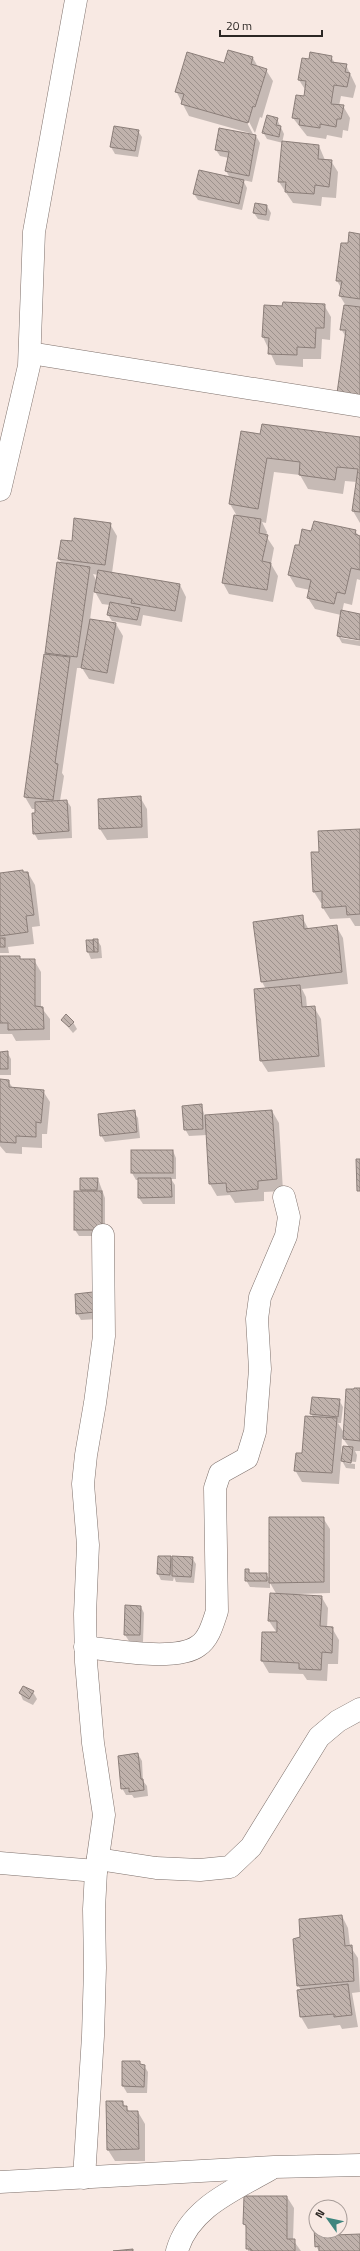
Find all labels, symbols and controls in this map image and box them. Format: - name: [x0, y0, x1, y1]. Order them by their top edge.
- scale bar: [220, 12, 322, 38]
- text: 20 m: [226, 16, 252, 35]
- north arrow: [308, 2199, 348, 2239]
- text: N: [311, 2206, 328, 2221]

